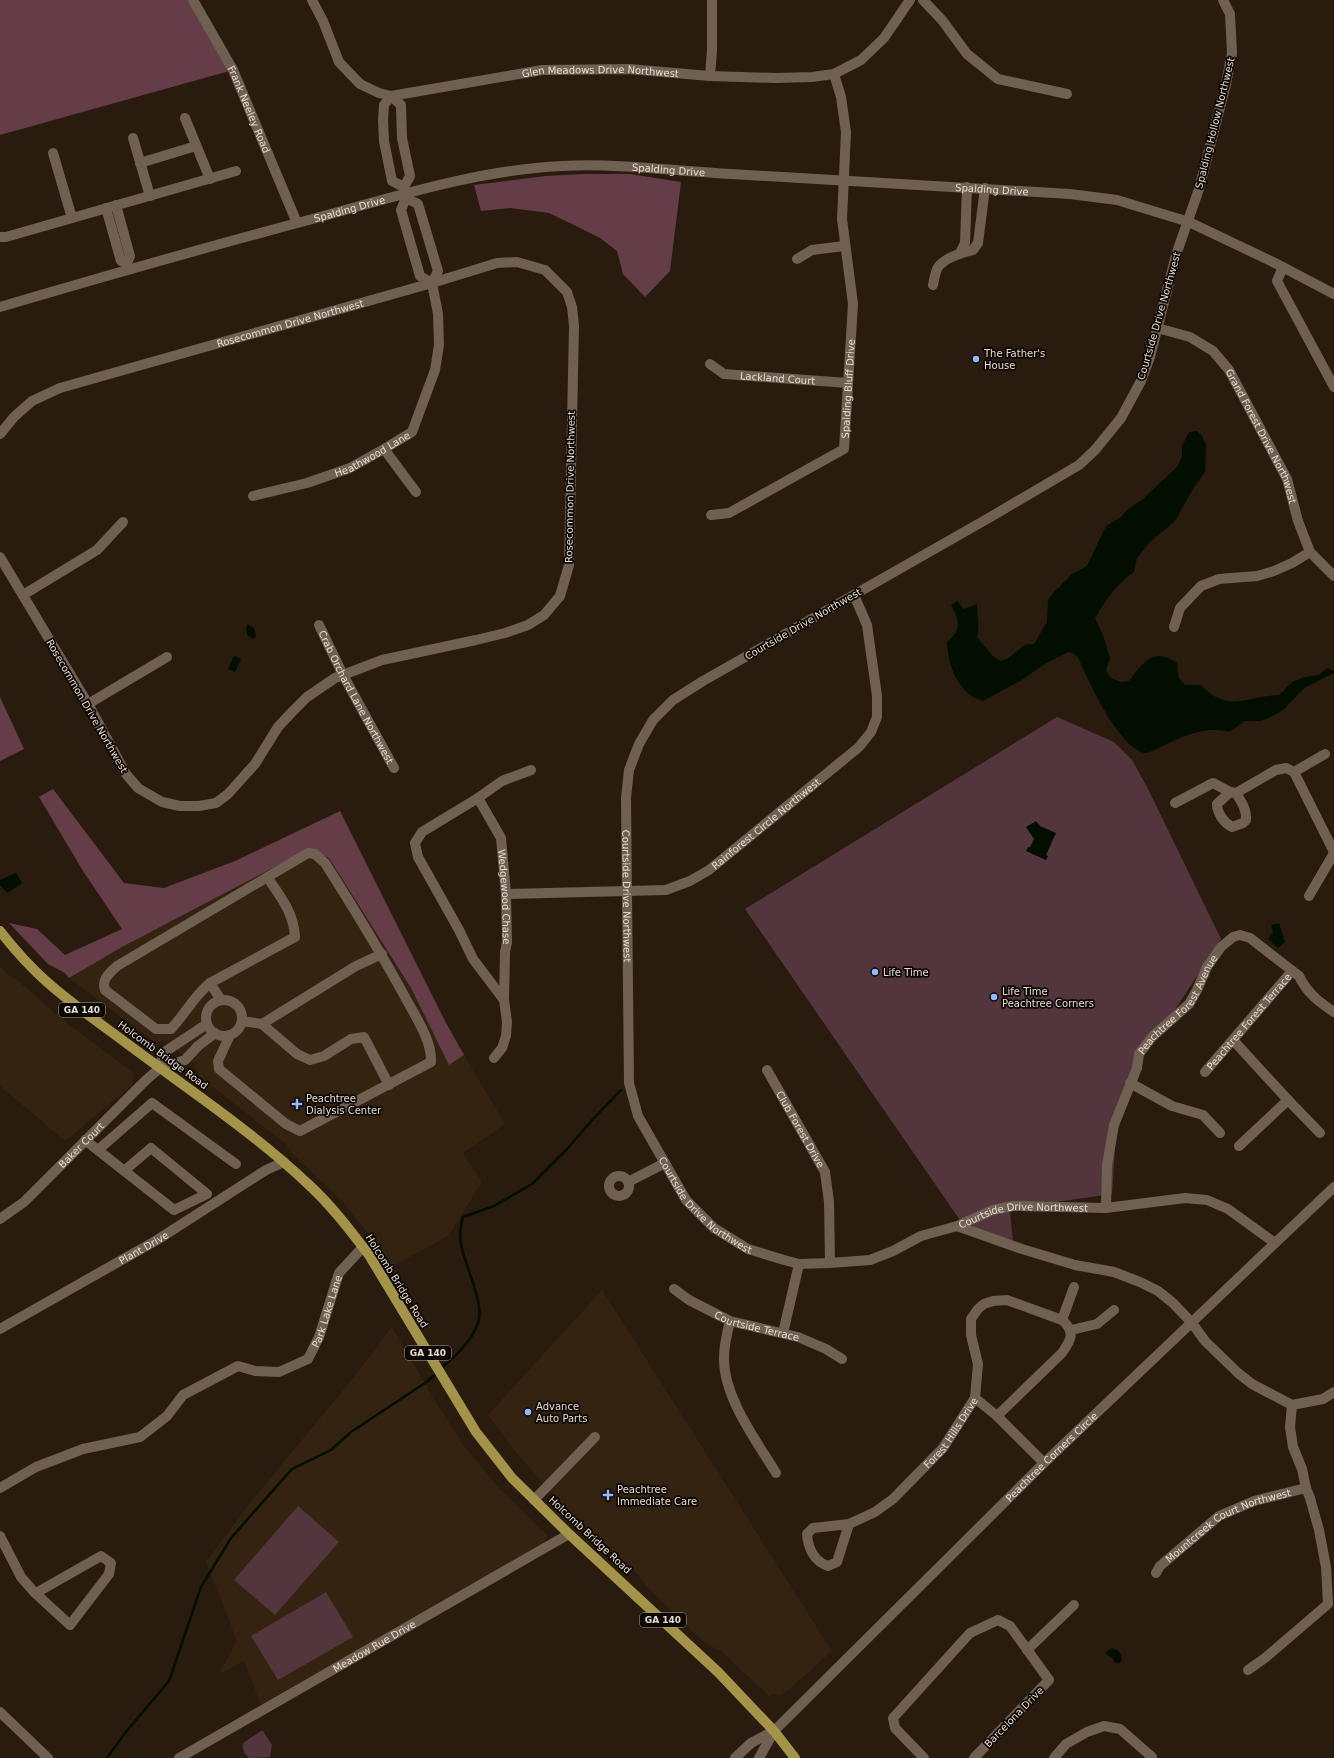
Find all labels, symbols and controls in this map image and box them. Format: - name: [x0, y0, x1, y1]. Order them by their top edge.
- street label: Spalding Hollow Northwest: [1193, 56, 1237, 190]
- street label: Frank Neeley Road: [226, 63, 272, 154]
- street label: Glen Meadows Drive Northwest: [521, 63, 679, 79]
- street label: Spalding Drive: [632, 161, 706, 178]
- street label: Spalding Drive: [955, 181, 1029, 197]
- street label: Spalding Drive: [313, 194, 386, 224]
- street label: Courtside Drive Northwest: [1135, 251, 1183, 381]
- street label: Rosecommon Drive Northwest: [215, 297, 365, 349]
- street label: Spalding Bluff Drive: [839, 339, 856, 439]
- place label: The Father's House: [983, 348, 1045, 371]
- marker: The Father's House: [971, 354, 981, 364]
- street label: Grand Forest Drive Northwest: [1224, 367, 1299, 505]
- street label: Lackland Court: [740, 370, 816, 386]
- street label: Rosecommon Drive Northwest: [563, 411, 577, 563]
- street label: Heathwood Lane: [333, 429, 412, 479]
- street label: Courtside Drive Northwest: [743, 586, 863, 662]
- street label: Crab Orchard Lane Northwest: [317, 629, 396, 765]
- street label: Rosecommon Drive Northwest: [44, 637, 130, 775]
- street label: Rainforest Circle Northwest: [709, 776, 822, 871]
- street label: Courtside Drive Northwest: [621, 830, 633, 962]
- street label: Wedgewood Chase: [497, 849, 513, 944]
- street label: Peachtree Forest Avenue: [1136, 953, 1219, 1056]
- marker: Life Time: [870, 967, 880, 977]
- place label: Life Time: [883, 967, 929, 978]
- street label: Peachtree Forest Terrace: [1204, 971, 1293, 1072]
- place label: Life Time Peachtree Corners: [1002, 986, 1094, 1009]
- marker: Life Time Peachtree Corners: [989, 992, 999, 1002]
- road number: GA 140: [59, 1003, 105, 1017]
- street label: Holcomb Bridge Road: [116, 1019, 210, 1091]
- street label: Club Forest Drive: [775, 1089, 827, 1169]
- place label: Peachtree Dialysis Center: [306, 1093, 382, 1116]
- marker: Peachtree Dialysis Center: [291, 1098, 303, 1110]
- street label: Baker Court: [56, 1120, 106, 1170]
- street label: Courtside Drive Northwest: [657, 1155, 753, 1255]
- street label: Courtside Drive Northwest: [957, 1200, 1088, 1230]
- street label: Plant Drive: [117, 1229, 170, 1266]
- street label: Holcomb Bridge Road: [364, 1232, 430, 1330]
- street label: Park Lake Lane: [309, 1274, 344, 1349]
- street label: Courtside Terrace: [713, 1309, 801, 1343]
- road number: GA 140: [405, 1346, 451, 1360]
- street label: Forest Hills Drive: [921, 1395, 980, 1470]
- place label: Advance Auto Parts: [536, 1401, 587, 1424]
- marker: Advance Auto Parts: [523, 1407, 533, 1417]
- street label: Peachtree Corners Circle: [1003, 1410, 1099, 1504]
- place label: Peachtree Immediate Care: [617, 1484, 697, 1507]
- street label: Mountcreek Court Northwest: [1163, 1487, 1292, 1564]
- marker: Peachtree Immediate Care: [602, 1489, 614, 1501]
- street label: Holcomb Bridge Road: [547, 1494, 633, 1576]
- road number: GA 140: [640, 1613, 686, 1627]
- street label: Meadow Rue Drive: [331, 1618, 417, 1674]
- street label: Barcelona Drive: [982, 1685, 1046, 1749]

